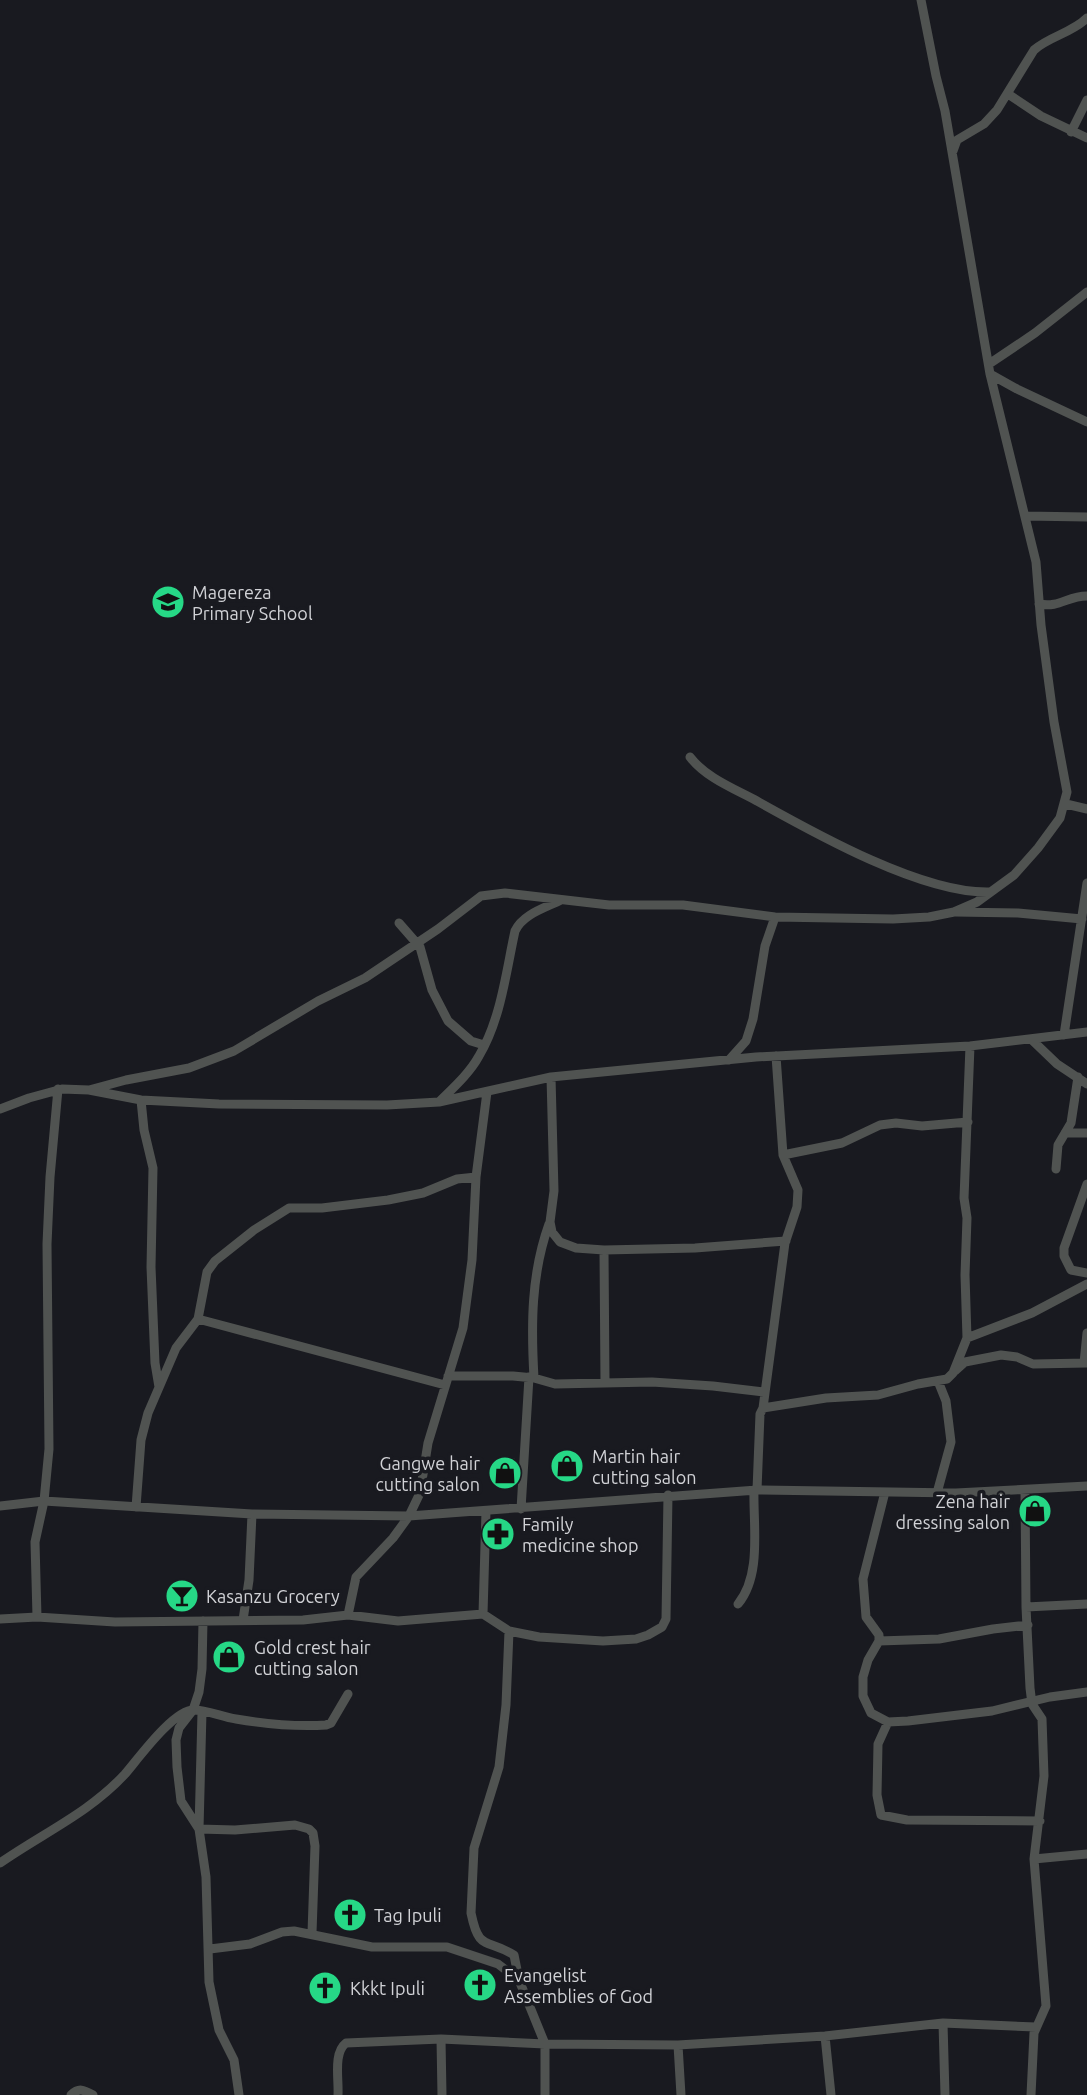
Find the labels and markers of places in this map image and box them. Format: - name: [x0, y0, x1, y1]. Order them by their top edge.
- place label: Magereza Primary School: [192, 582, 313, 623]
- school or university icon: Magereza Primary School: [149, 583, 187, 621]
- place label: Martin hair cutting salon: [592, 1446, 697, 1487]
- shop icon: Martin hair cutting salon: [548, 1447, 586, 1485]
- place label: Gangwe hair cutting salon: [375, 1453, 480, 1494]
- shop icon: Gangwe hair cutting salon: [486, 1454, 524, 1492]
- place label: Zena hair dressing salon: [895, 1491, 1010, 1532]
- shop icon: Zena hair dressing salon: [1016, 1492, 1054, 1530]
- place label: Family medicine shop: [522, 1514, 639, 1555]
- pharmacy icon: Family medicine shop: [479, 1515, 517, 1553]
- bar icon: Kasanzu Grocery: [163, 1577, 201, 1615]
- place label: Kasanzu Grocery: [206, 1586, 340, 1606]
- place label: Gold crest hair cutting salon: [254, 1637, 371, 1678]
- shop icon: Gold crest hair cutting salon: [210, 1638, 248, 1676]
- church icon: Tag Ipuli: [331, 1896, 369, 1934]
- place label: Tag Ipuli: [374, 1905, 442, 1925]
- place label: Evangelist Assemblies of God: [504, 1965, 653, 2006]
- church icon: Evangelist Assemblies of God: [461, 1966, 499, 2004]
- church icon: Kkkt Ipuli: [306, 1969, 344, 2007]
- place label: Kkkt Ipuli: [350, 1978, 425, 1998]

